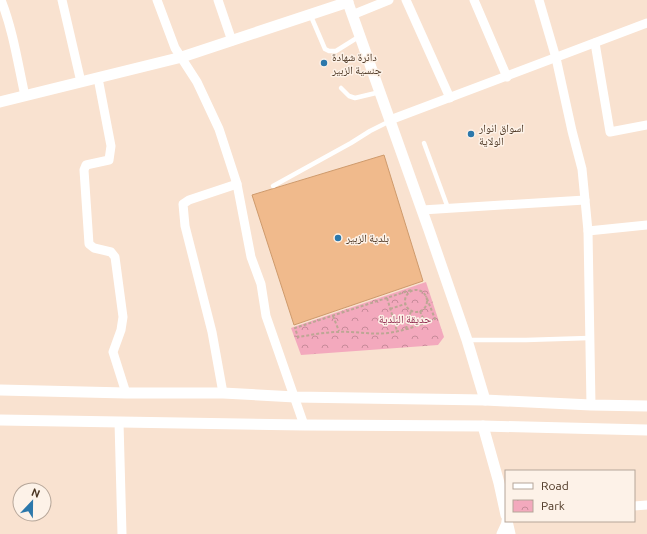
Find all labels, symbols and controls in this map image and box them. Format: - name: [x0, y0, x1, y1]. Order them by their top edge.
- place label: دائرة شهادة جنسية الزبير: [331, 51, 382, 76]
- marker: دائرة شهادة جنسية الزبير: [319, 58, 329, 68]
- place label: اسواق انوار الولاية: [478, 122, 524, 147]
- marker: اسواق انوار الولاية: [466, 129, 476, 139]
- place label: بلدية الزبير: [345, 232, 389, 244]
- marker: بلدية الزبير: [333, 233, 343, 243]
- park label: حديقة البلدية: [379, 313, 431, 325]
- legend: [505, 470, 635, 522]
- text: Road: [541, 479, 569, 492]
- north arrow: [12, 482, 52, 522]
- text: N: [30, 486, 42, 500]
- text: Park: [541, 499, 565, 512]

